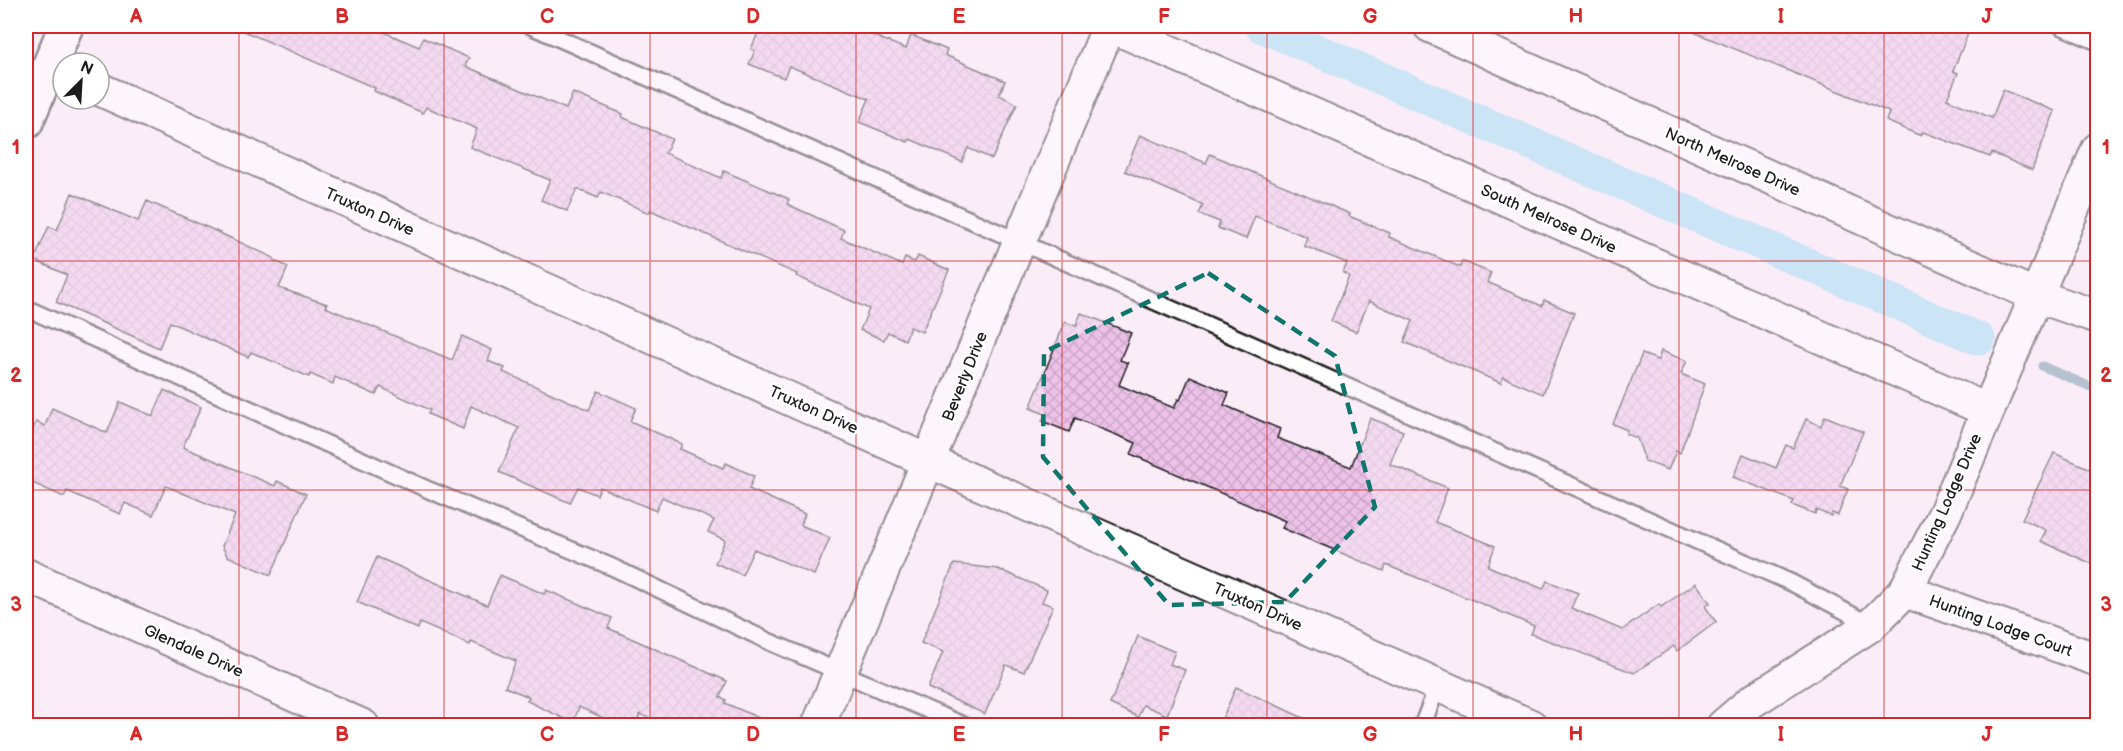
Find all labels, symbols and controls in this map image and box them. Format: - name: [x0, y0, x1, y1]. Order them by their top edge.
- text: A: [129, 5, 143, 29]
- text: B: [335, 5, 349, 29]
- text: C: [540, 5, 554, 29]
- text: D: [746, 5, 760, 29]
- text: E: [953, 5, 966, 29]
- text: F: [1158, 5, 1170, 29]
- text: G: [1363, 5, 1378, 29]
- text: H: [1569, 5, 1583, 29]
- text: I: [1778, 5, 1784, 29]
- text: J: [1982, 5, 1994, 29]
- north arrow: [51, 51, 111, 111]
- text: N: [77, 58, 96, 80]
- street label: North Melrose Drive: [1662, 124, 1803, 201]
- text: 1: [12, 136, 20, 160]
- text: 1: [2102, 136, 2110, 160]
- street label: South Melrose Drive: [1478, 181, 1620, 258]
- street label: Truxton Drive: [322, 184, 417, 241]
- street label: Beverly Drive: [939, 329, 992, 424]
- text: 2: [10, 364, 22, 388]
- text: 2: [2100, 364, 2112, 388]
- street label: Truxton Drive: [766, 382, 861, 439]
- street label: Hunting Lodge Drive: [1908, 430, 1986, 574]
- street label: Truxton Drive: [1210, 579, 1305, 636]
- street label: Hunting Lodge Court: [1926, 592, 2075, 661]
- text: 3: [10, 593, 22, 617]
- text: 3: [2100, 593, 2112, 617]
- street label: Glendale Drive: [141, 621, 247, 682]
- text: A: [129, 723, 143, 747]
- text: B: [335, 723, 349, 747]
- text: C: [540, 723, 554, 747]
- text: D: [746, 723, 760, 747]
- text: E: [953, 723, 966, 747]
- text: F: [1158, 723, 1170, 747]
- text: G: [1363, 723, 1378, 747]
- text: H: [1569, 723, 1583, 747]
- text: I: [1778, 723, 1784, 747]
- text: J: [1982, 723, 1994, 747]

